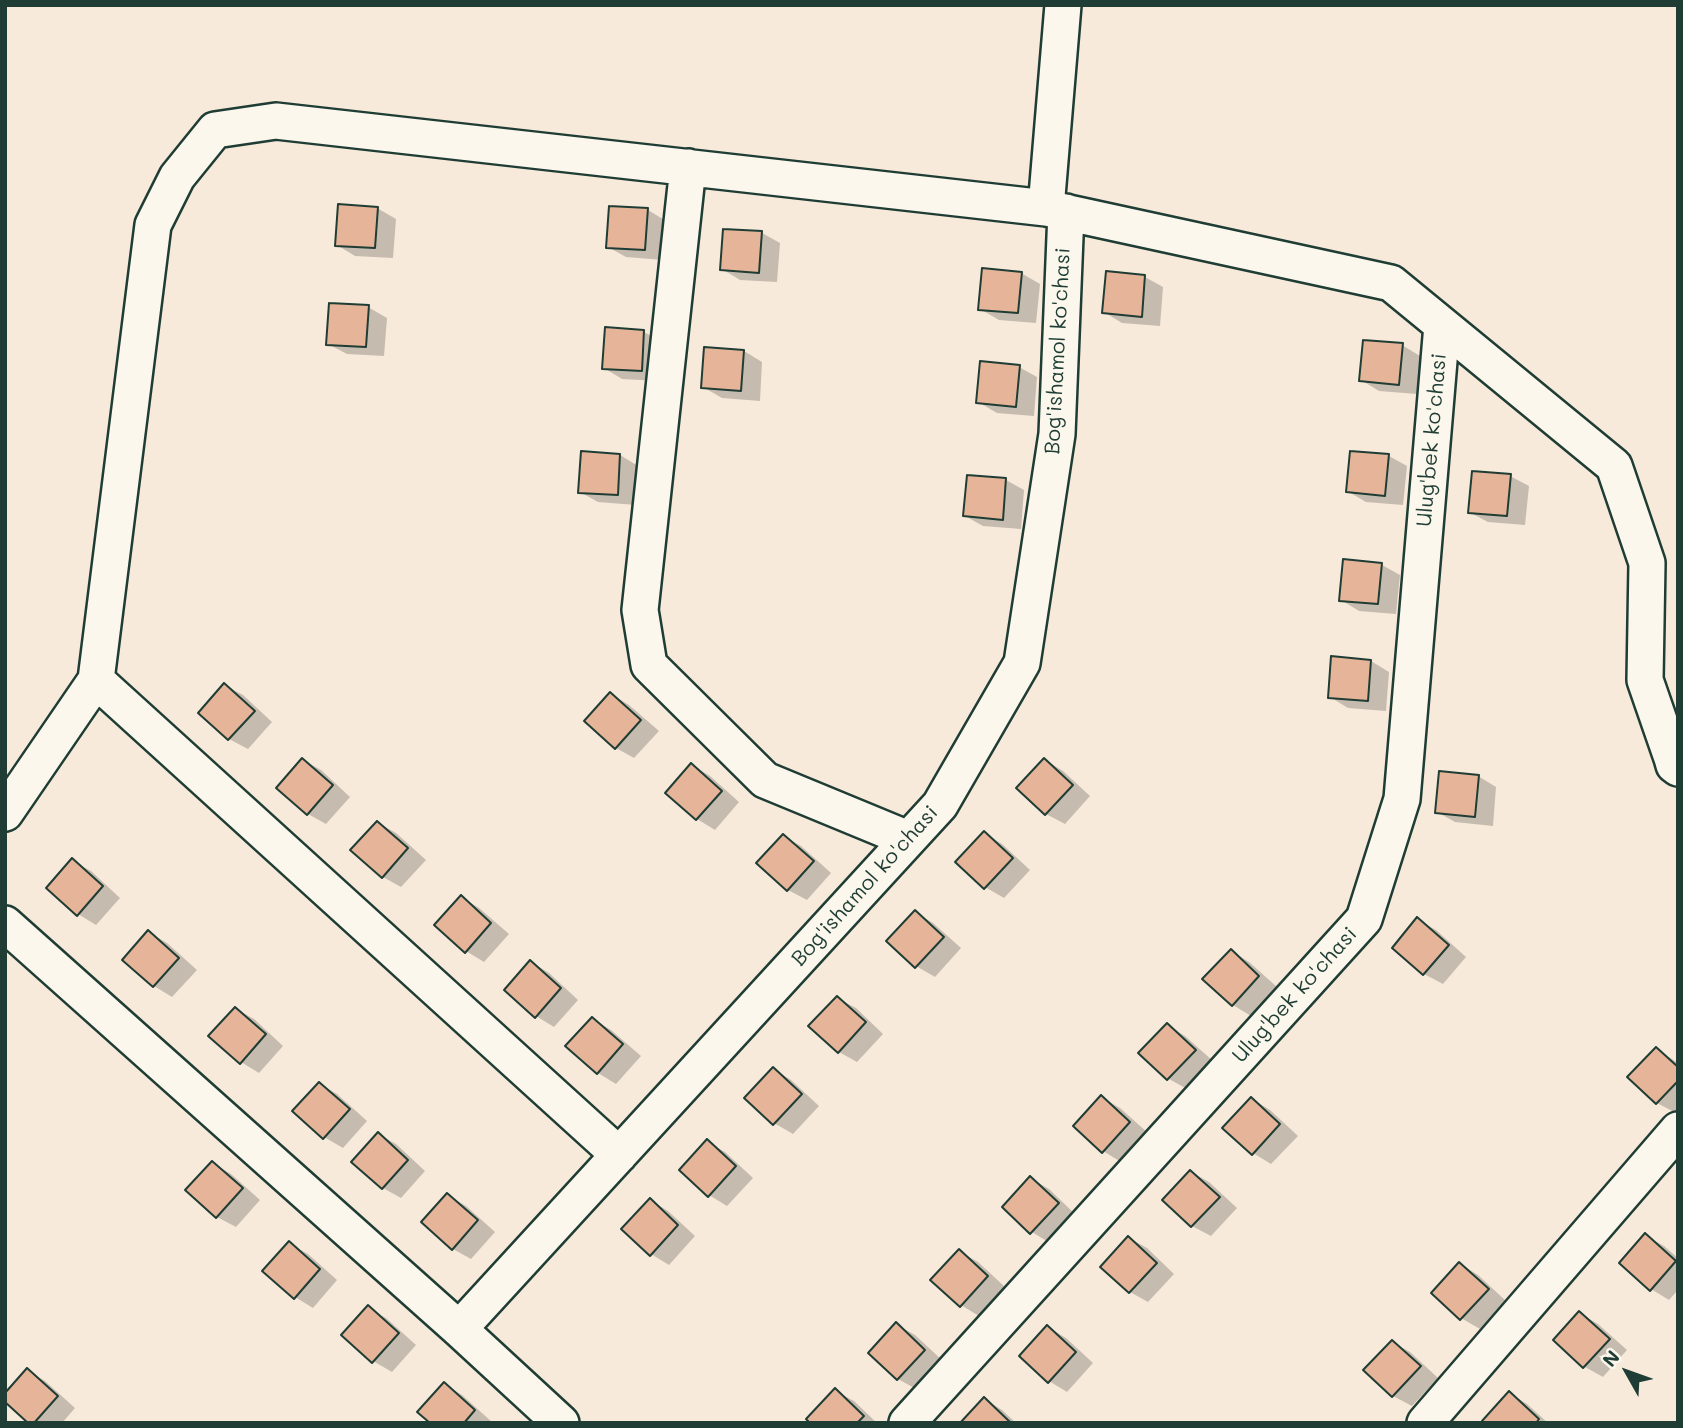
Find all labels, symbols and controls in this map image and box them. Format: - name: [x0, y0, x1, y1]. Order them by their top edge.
- street label: Bog'ishamol ko'chasi: [1040, 247, 1076, 455]
- street label: Ulug'bek ko'chasi: [1412, 352, 1452, 528]
- street label: Bog'ishamol ko'chasi: [786, 801, 944, 971]
- street label: Ulug'bek ko'chasi: [1227, 922, 1363, 1068]
- north arrow: [1592, 1337, 1662, 1407]
- text: N: [1596, 1345, 1625, 1372]

